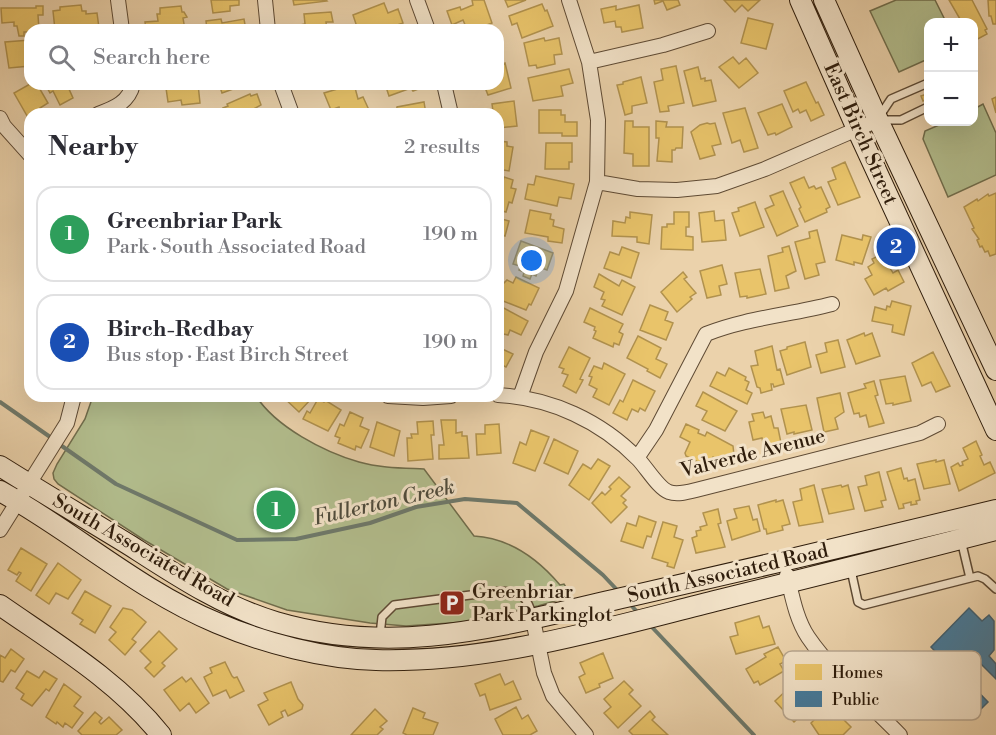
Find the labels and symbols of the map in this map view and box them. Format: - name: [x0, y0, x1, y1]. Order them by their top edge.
- street label: East Birch Street: [817, 59, 903, 209]
- pin: 2: [876, 224, 916, 270]
- your location: [517, 246, 546, 275]
- street label: Valverde Avenue: [677, 424, 828, 484]
- water label: Fullerton Creek: [311, 474, 457, 532]
- pin: 1: [256, 488, 296, 532]
- street label: South Associated Road: [48, 489, 239, 614]
- street label: South Associated Road: [625, 539, 832, 609]
- place label: Greenbriar Park Parkinglot: [472, 580, 612, 628]
- parking icon: Greenbriar Park Parkinglot: [437, 588, 467, 618]
- legend: [783, 651, 981, 720]
- text: Homes: [832, 663, 883, 683]
- text: Public: [832, 690, 879, 710]

